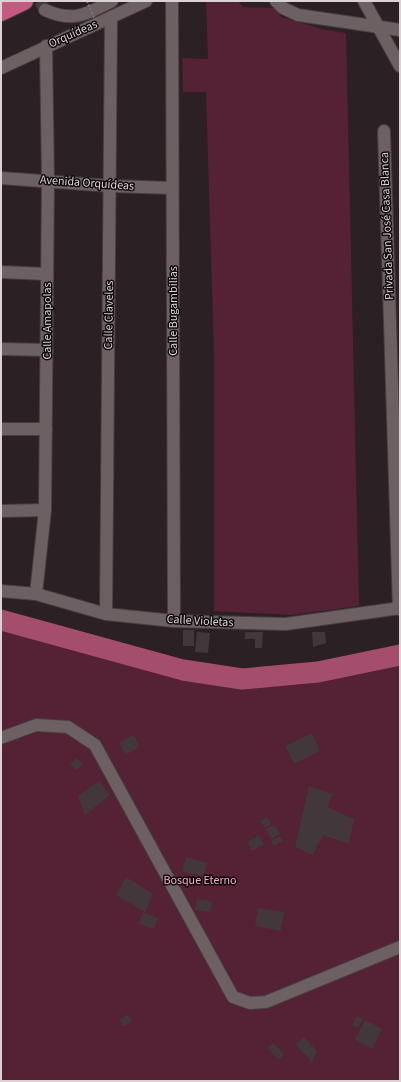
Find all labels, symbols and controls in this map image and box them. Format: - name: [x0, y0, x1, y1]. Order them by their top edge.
- street label: Orquídeas: [46, 16, 100, 52]
- street label: Privada San José Casa Blanca: [376, 152, 398, 300]
- street label: Avenida Orquídeas: [39, 171, 135, 195]
- street label: Calle Bugambilias: [165, 266, 182, 356]
- street label: Calle Claveles: [100, 280, 118, 350]
- street label: Calle Amapolas: [39, 282, 56, 360]
- street label: Calle Violetas: [166, 611, 234, 631]
- park label: Bosque Eterno: [163, 872, 237, 889]

